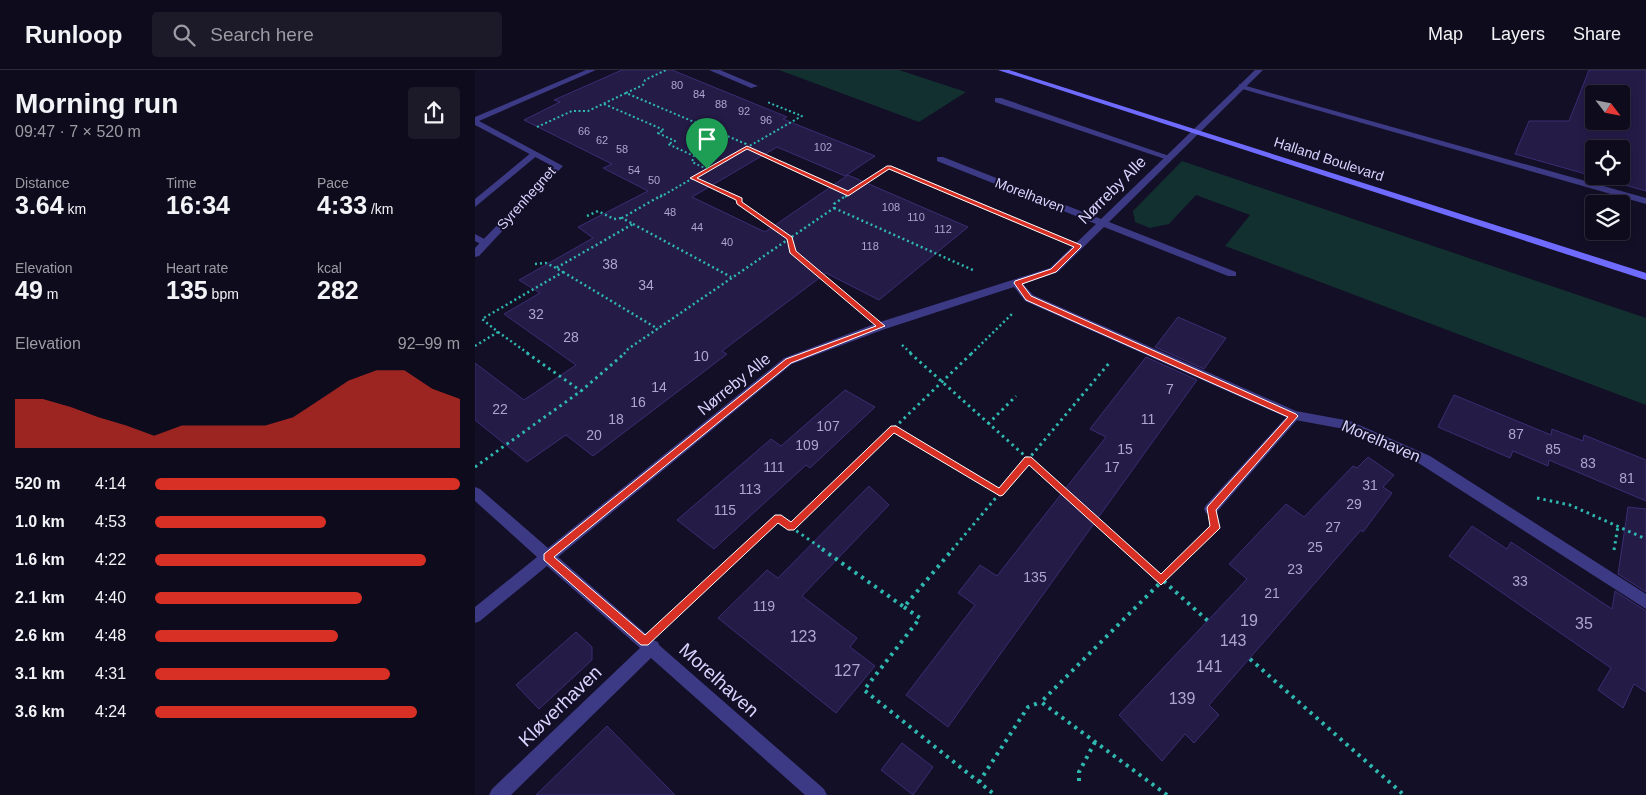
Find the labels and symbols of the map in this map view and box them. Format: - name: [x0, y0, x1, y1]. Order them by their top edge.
- house number: 80: [671, 79, 683, 91]
- north arrow: [1585, 85, 1630, 130]
- house number: 84: [693, 88, 705, 100]
- house number: 88: [715, 98, 727, 110]
- house number: 92: [738, 105, 750, 117]
- house number: 96: [760, 114, 772, 126]
- pin: [686, 118, 728, 169]
- house number: 66: [578, 125, 590, 137]
- house number: 62: [596, 134, 608, 146]
- street label: Halland Boulevard: [1272, 134, 1386, 184]
- house number: 102: [814, 141, 832, 153]
- house number: 58: [616, 143, 628, 155]
- street label: Nørreby Alle: [1075, 153, 1149, 227]
- street label: Syrenhegnet: [493, 163, 559, 233]
- house number: 54: [628, 164, 640, 176]
- house number: 50: [648, 174, 660, 186]
- street label: Morelhaven: [993, 174, 1067, 216]
- house number: 108: [882, 201, 900, 213]
- house number: 48: [664, 206, 676, 218]
- house number: 110: [907, 211, 925, 223]
- house number: 44: [691, 221, 703, 233]
- house number: 112: [934, 223, 952, 235]
- house number: 40: [721, 236, 733, 248]
- house number: 118: [861, 240, 879, 252]
- house number: 38: [602, 256, 618, 272]
- house number: 34: [638, 277, 654, 293]
- house number: 32: [528, 306, 544, 322]
- house number: 28: [563, 329, 579, 345]
- house number: 10: [693, 348, 709, 364]
- street label: Nørreby Alle: [694, 350, 774, 418]
- house number: 14: [651, 379, 667, 395]
- house number: 7: [1166, 381, 1174, 397]
- house number: 16: [630, 394, 646, 410]
- house number: 22: [492, 401, 508, 417]
- house number: 18: [608, 411, 624, 427]
- house number: 11: [1141, 411, 1155, 427]
- street label: Morelhaven: [1339, 417, 1423, 465]
- house number: 107: [816, 418, 840, 434]
- house number: 87: [1508, 426, 1524, 442]
- house number: 20: [586, 427, 602, 443]
- house number: 109: [795, 437, 819, 453]
- house number: 15: [1117, 441, 1133, 457]
- house number: 85: [1545, 441, 1561, 457]
- house number: 83: [1580, 455, 1596, 471]
- house number: 111: [763, 459, 785, 475]
- house number: 17: [1104, 459, 1120, 475]
- house number: 81: [1619, 470, 1635, 486]
- house number: 31: [1362, 477, 1378, 493]
- house number: 113: [739, 481, 761, 497]
- house number: 29: [1346, 496, 1362, 512]
- house number: 115: [714, 502, 736, 518]
- house number: 27: [1325, 519, 1341, 535]
- house number: 25: [1307, 539, 1323, 555]
- house number: 23: [1287, 561, 1303, 577]
- house number: 135: [1023, 569, 1047, 585]
- house number: 33: [1512, 573, 1528, 589]
- house number: 21: [1264, 585, 1280, 601]
- house number: 119: [753, 598, 775, 614]
- house number: 19: [1240, 612, 1258, 629]
- house number: 35: [1575, 615, 1593, 632]
- house number: 123: [790, 628, 816, 645]
- house number: 143: [1220, 632, 1246, 649]
- street label: Morelhaven: [675, 639, 763, 721]
- house number: 141: [1196, 658, 1222, 675]
- street label: Kløverhaven: [514, 661, 606, 751]
- house number: 127: [834, 662, 860, 679]
- house number: 139: [1169, 690, 1195, 707]

